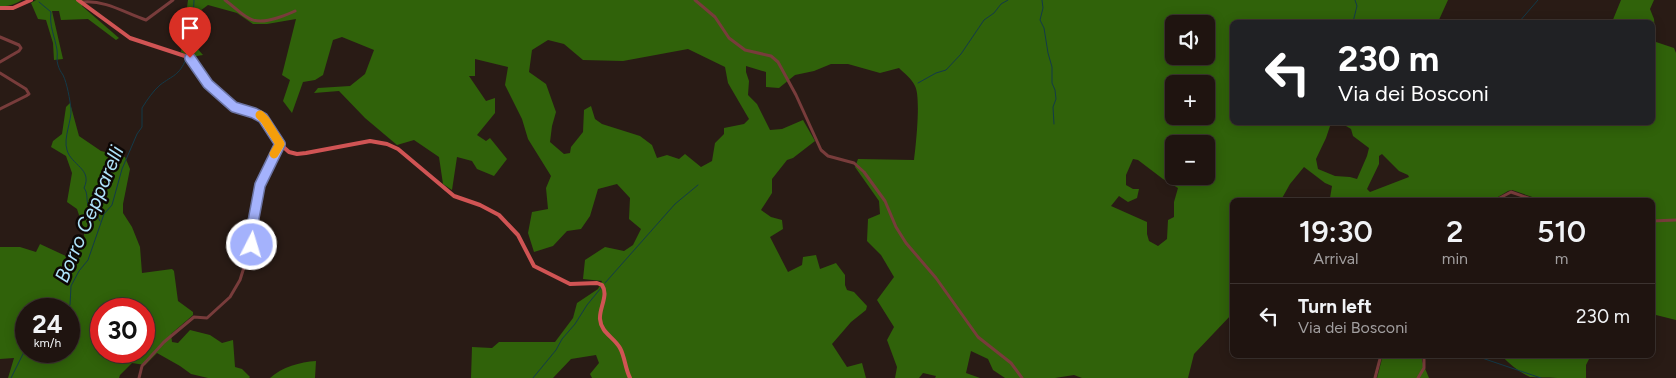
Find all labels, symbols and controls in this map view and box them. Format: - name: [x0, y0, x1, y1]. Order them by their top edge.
- pin: [169, 7, 211, 58]
- icon: arrive: [176, 14, 204, 42]
- map controls: [1165, 15, 1215, 185]
- button: sound: [1165, 15, 1215, 65]
- text: 230 m: [1338, 38, 1439, 80]
- icon: left: [1255, 40, 1320, 105]
- button: +: [1165, 75, 1215, 125]
- text: Via dei Bosconi: [1338, 80, 1489, 107]
- button: −: [1165, 135, 1215, 185]
- water label: Borro Cepparelli: [49, 142, 129, 286]
- text: 19:30: [1299, 213, 1373, 250]
- text: 2: [1446, 213, 1464, 250]
- text: 510: [1537, 213, 1586, 250]
- position arrow: [225, 218, 277, 270]
- text: Arrival: [1313, 249, 1358, 268]
- text: min: [1442, 249, 1468, 268]
- text: m: [1555, 249, 1568, 268]
- text: Turn left: [1298, 295, 1372, 318]
- speed limit sign: 30: [90, 298, 155, 363]
- icon: left: [1255, 302, 1283, 330]
- text: 230 m: [1576, 305, 1630, 328]
- text: 24: [32, 309, 63, 339]
- text: Via dei Bosconi: [1298, 318, 1408, 337]
- text: km/h: [34, 336, 61, 350]

